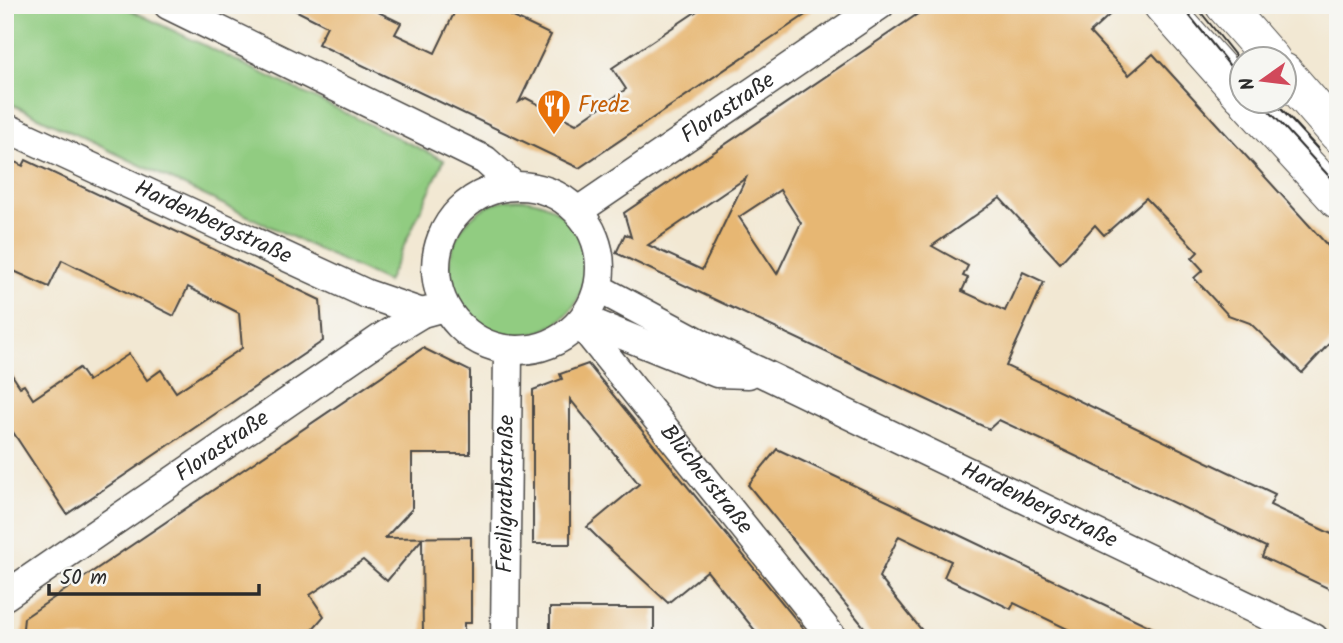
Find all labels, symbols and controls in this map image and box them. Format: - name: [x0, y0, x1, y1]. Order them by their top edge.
- north arrow: [1228, 46, 1298, 116]
- street label: Florastraße: [674, 63, 783, 154]
- text: N: [1232, 74, 1264, 93]
- restaurant icon: Fredz: [535, 87, 573, 136]
- place label: Fredz: [578, 88, 630, 124]
- street label: Hardenbergstraße: [128, 171, 298, 275]
- street label: Florastraße: [168, 401, 277, 492]
- street label: Freiligrathstraße: [488, 415, 525, 573]
- street label: Blücherstraße: [650, 417, 761, 543]
- street label: Hardenbergstraße: [955, 453, 1123, 559]
- scale bar: [49, 552, 259, 596]
- text: 50 m: [60, 562, 107, 595]

